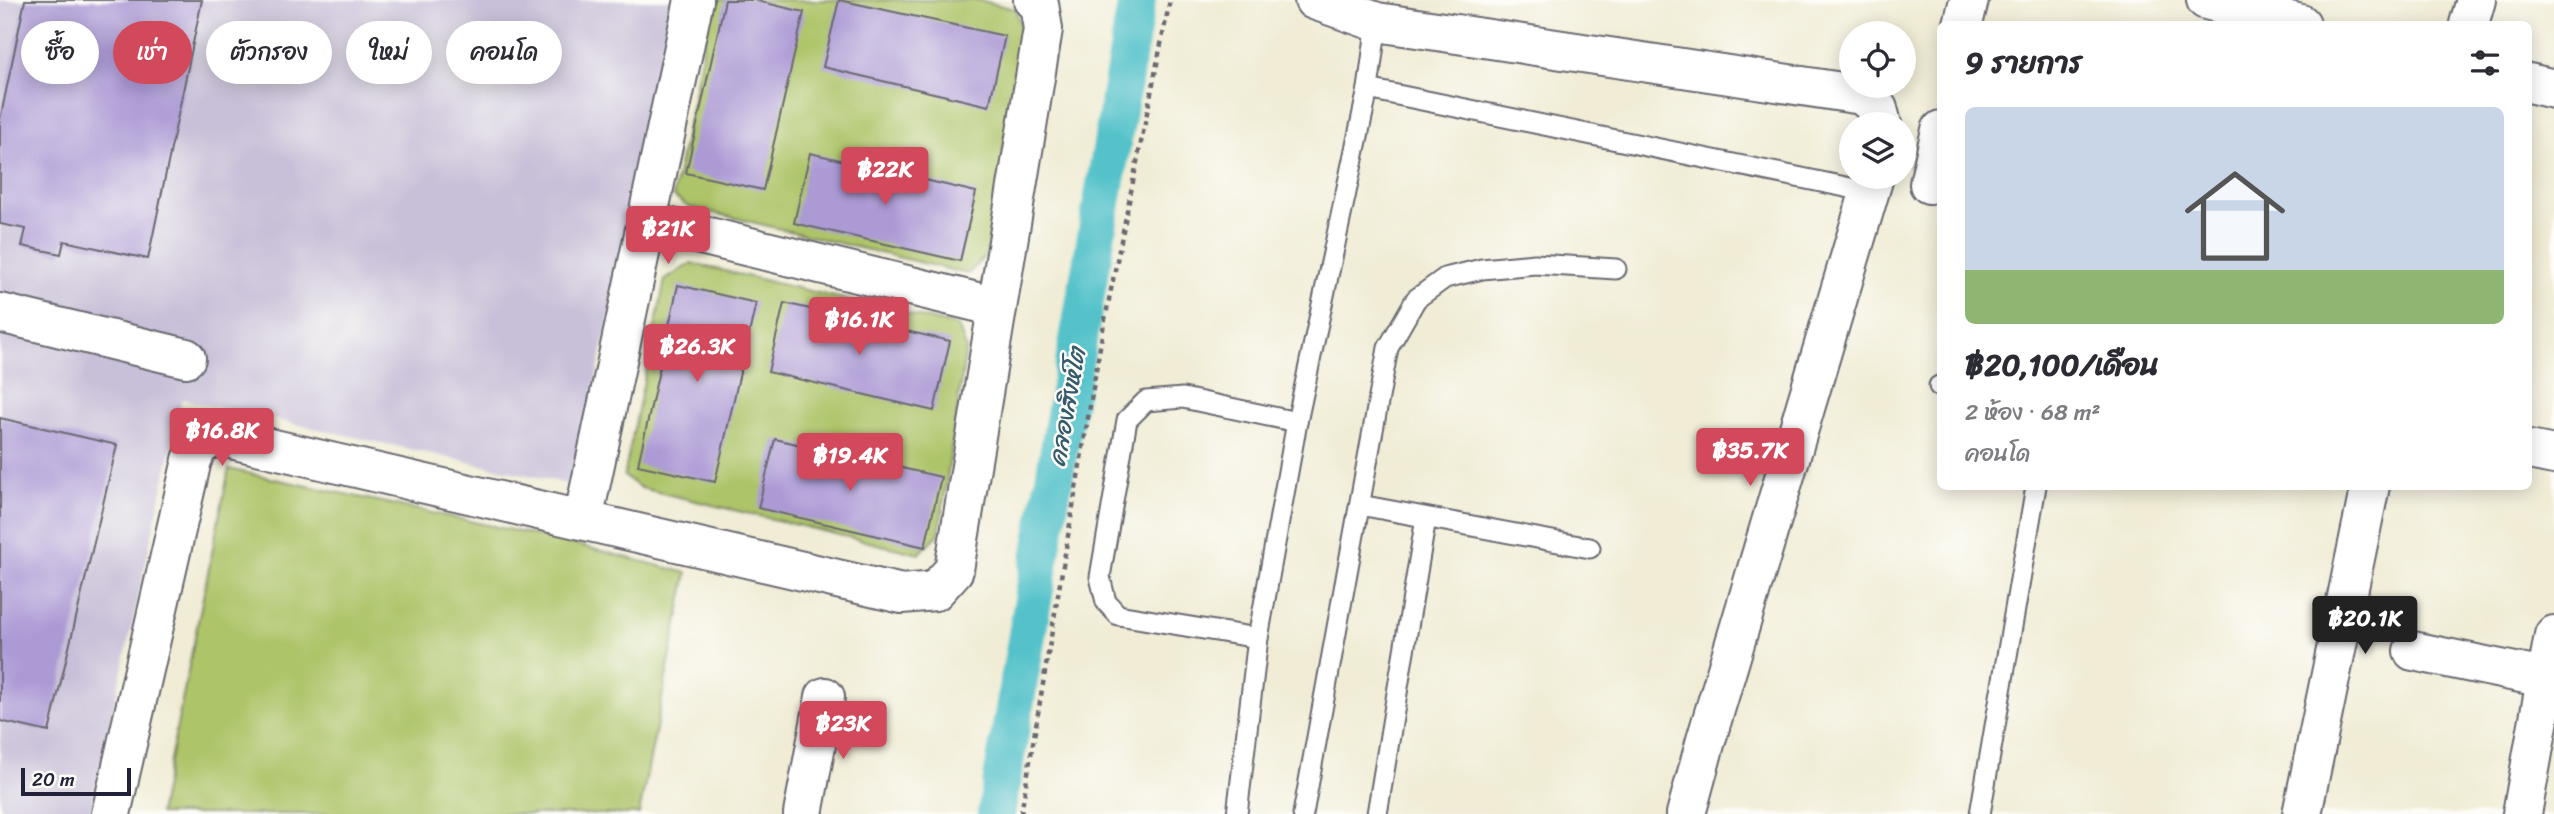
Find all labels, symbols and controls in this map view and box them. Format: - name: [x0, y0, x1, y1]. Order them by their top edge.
- chip: ซื้อ: [21, 21, 99, 84]
- chip: เช่า: [113, 21, 192, 84]
- chip: ตัวกรอง: [206, 21, 332, 84]
- chip: ใหม่: [346, 21, 432, 84]
- chip: คอนโด: [446, 21, 562, 84]
- map controls: [1839, 21, 1916, 189]
- button: locate: [1839, 21, 1916, 98]
- text: 9 รายการ: [1965, 36, 2082, 90]
- icon: filters: [2466, 44, 2504, 82]
- button: layers: [1839, 112, 1916, 189]
- pin: ฿22K: [844, 148, 926, 207]
- text: ฿22K: [857, 149, 913, 190]
- icon: home: [2172, 153, 2298, 279]
- pin: ฿21K: [627, 206, 709, 266]
- text: ฿21K: [642, 208, 694, 249]
- pin: ฿16.1K: [802, 298, 916, 357]
- text: ฿16.1K: [825, 299, 893, 340]
- pin: ฿26.3K: [640, 324, 754, 384]
- text: ฿26.3K: [660, 326, 734, 367]
- text: ฿20,100/เดือน: [1965, 338, 2159, 392]
- water label: คลองสิงห์โต: [1036, 342, 1099, 469]
- text: 2 ห้อง · 68 m²: [1965, 392, 2101, 433]
- pin: ฿16.8K: [165, 408, 279, 468]
- text: ฿16.8K: [186, 410, 258, 451]
- pin: ฿35.7K: [1693, 428, 1807, 488]
- text: ฿35.7K: [1712, 430, 1788, 471]
- text: คอนโด: [1965, 433, 2030, 474]
- pin: ฿19.4K: [793, 434, 907, 493]
- text: ฿19.4K: [813, 435, 887, 476]
- pin: ฿20.1K: [2308, 596, 2422, 656]
- text: ฿20.1K: [2328, 598, 2402, 639]
- pin: ฿23K: [802, 702, 884, 761]
- text: ฿23K: [816, 703, 870, 744]
- text: 20 m: [32, 763, 75, 796]
- scale bar: [21, 765, 131, 797]

